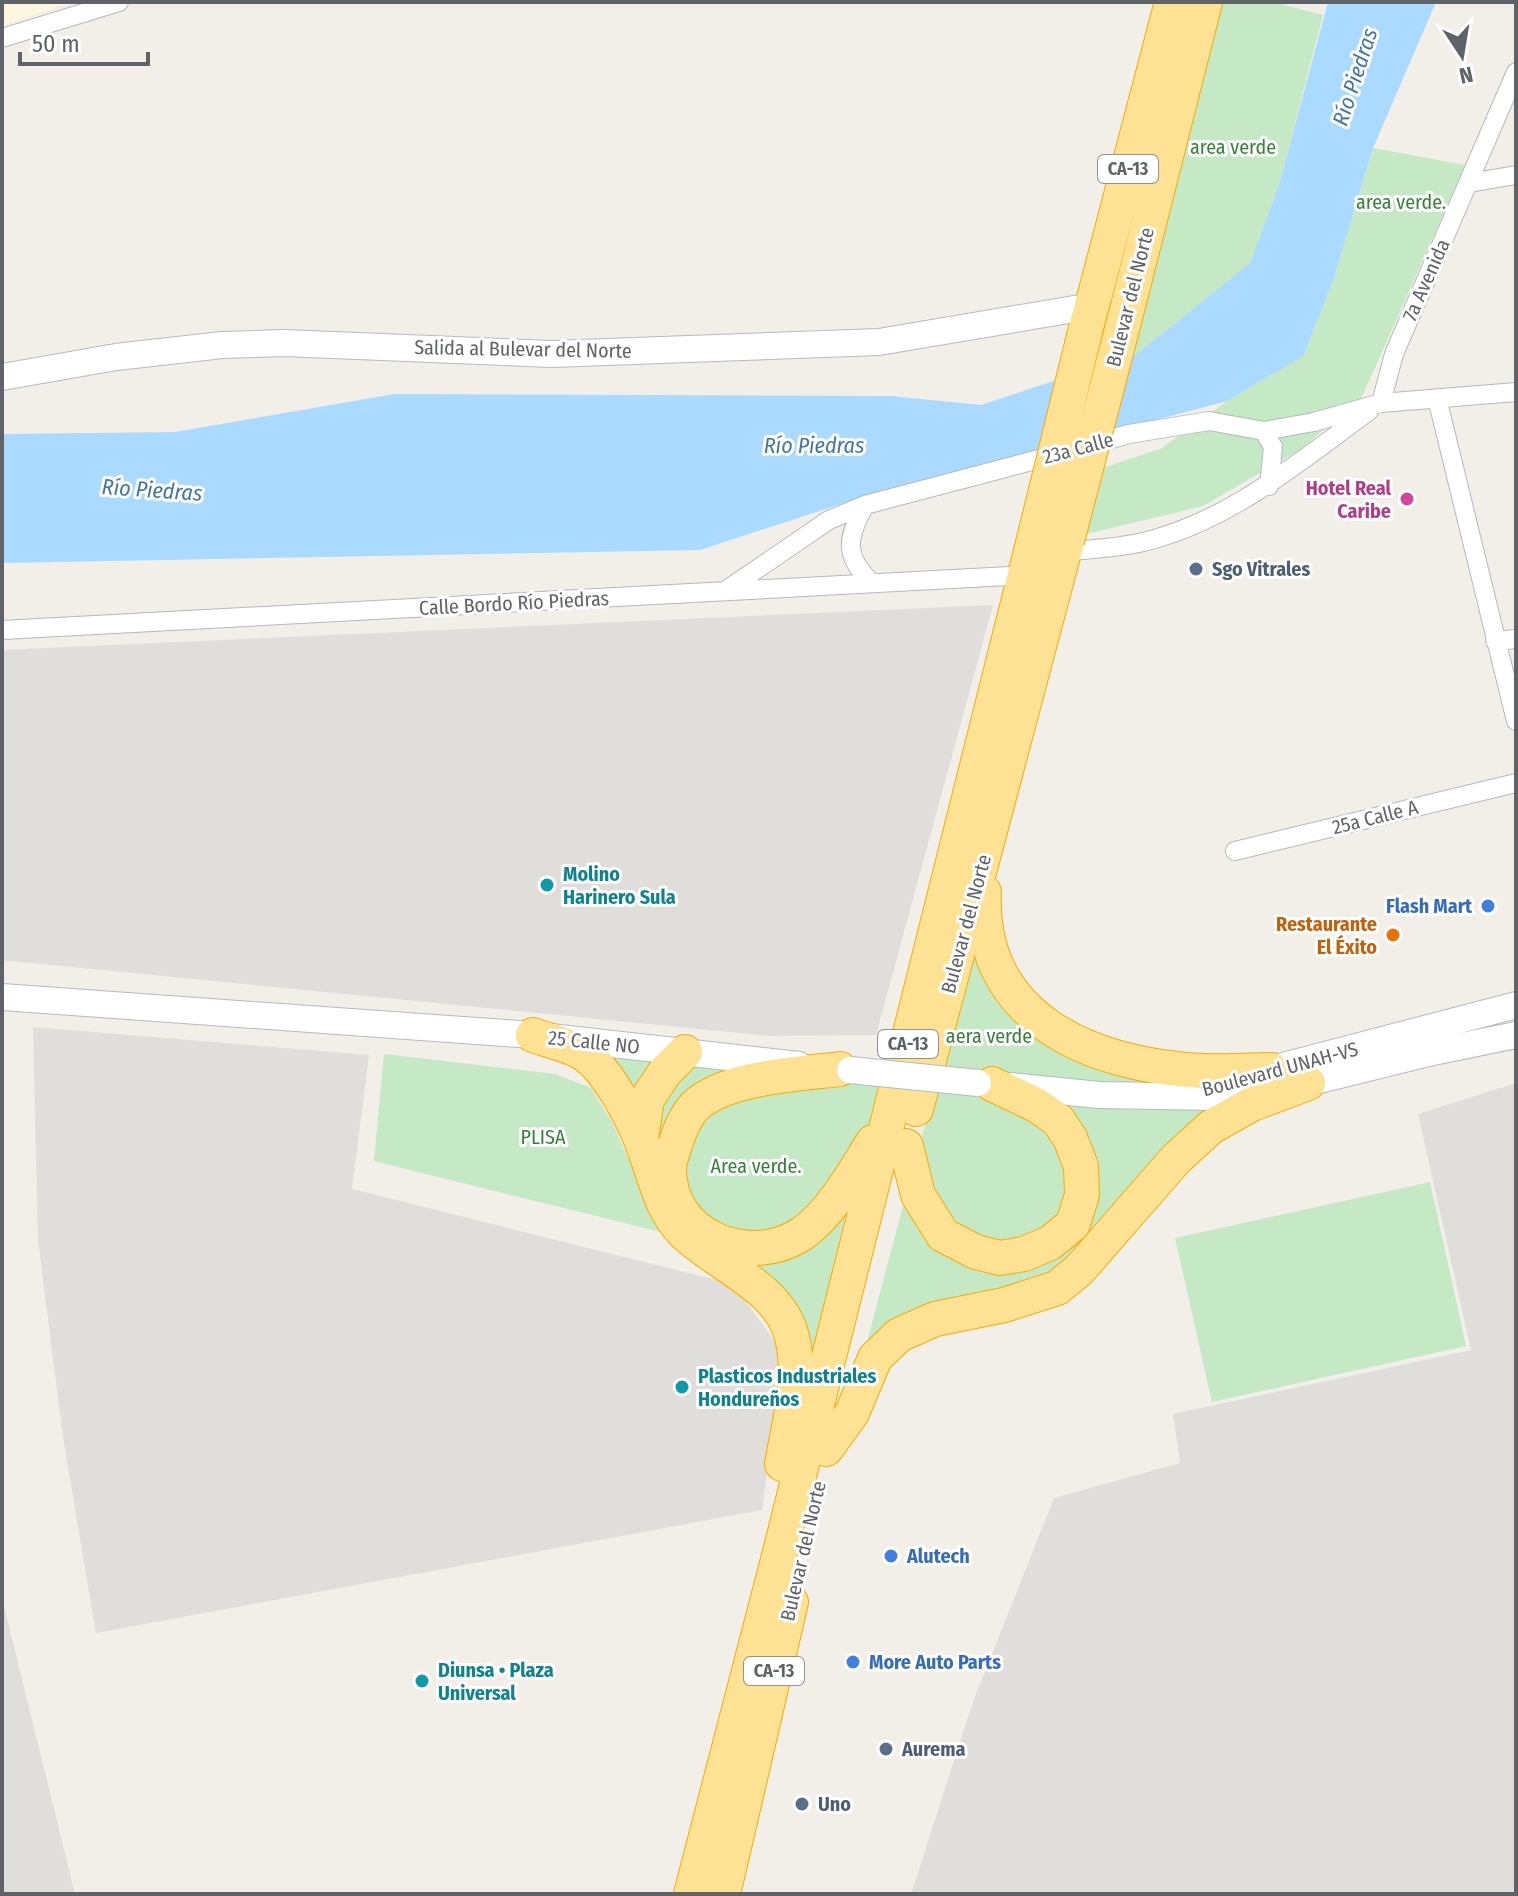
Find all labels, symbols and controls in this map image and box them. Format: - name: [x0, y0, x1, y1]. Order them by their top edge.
- scale bar: [20, 16, 148, 66]
- north arrow: [1422, 16, 1502, 96]
- water label: Río Piedras: [1327, 25, 1383, 129]
- text: 50 m: [32, 30, 80, 58]
- text: N: [1457, 60, 1475, 90]
- park label: area verde: [1190, 135, 1276, 159]
- road number: CA-13: [1098, 155, 1158, 183]
- park label: area verde.: [1356, 190, 1446, 214]
- street label: Bulevar del Norte: [1101, 225, 1159, 369]
- street label: 7a Avenida: [1397, 235, 1455, 325]
- street label: Salida al Bulevar del Norte: [414, 335, 632, 363]
- street label: 23a Calle: [1040, 427, 1116, 469]
- water label: Río Piedras: [764, 432, 864, 459]
- water label: Río Piedras: [101, 473, 203, 507]
- place label: Hotel Real Caribe: [1306, 476, 1392, 523]
- marker: Hotel Real Caribe: [1398, 490, 1416, 508]
- place label: Sgo Vitrales: [1212, 557, 1310, 581]
- marker: Sgo Vitrales: [1187, 560, 1205, 578]
- street label: Calle Bordo Río Piedras: [418, 586, 610, 620]
- street label: 25a Calle A: [1330, 795, 1421, 839]
- street label: Bulevar del Norte: [936, 852, 996, 996]
- place label: Molino Harinero Sula: [563, 862, 676, 909]
- marker: Molino Harinero Sula: [538, 876, 556, 894]
- place label: Flash Mart: [1386, 894, 1473, 918]
- marker: Flash Mart: [1479, 897, 1497, 915]
- place label: Restaurante El Éxito: [1276, 912, 1377, 959]
- marker: Restaurante El Éxito: [1384, 926, 1402, 944]
- park label: aera verde: [946, 1024, 1032, 1048]
- street label: 25 Calle NO: [547, 1025, 641, 1059]
- road number: CA-13: [878, 1030, 938, 1058]
- street label: Boulevard UNAH-VS: [1199, 1037, 1361, 1101]
- park label: PLISA: [521, 1125, 566, 1149]
- park label: Area verde.: [711, 1154, 801, 1178]
- place label: Plasticos Industriales Hondureños: [698, 1364, 876, 1411]
- marker: Plasticos Industriales Hondureños: [673, 1378, 691, 1396]
- street label: Bulevar del Norte: [775, 1479, 831, 1623]
- place label: Alutech: [906, 1544, 970, 1568]
- marker: Alutech: [882, 1547, 900, 1565]
- place label: More Auto Parts: [869, 1650, 1001, 1674]
- marker: More Auto Parts: [844, 1653, 862, 1671]
- road number: CA-13: [744, 1657, 804, 1685]
- place label: Diunsa • Plaza Universal: [438, 1658, 554, 1705]
- marker: Diunsa • Plaza Universal: [413, 1672, 431, 1690]
- place label: Aurema: [901, 1737, 965, 1761]
- marker: Aurema: [877, 1740, 895, 1758]
- place label: Uno: [818, 1792, 851, 1816]
- marker: Uno: [793, 1795, 811, 1813]

